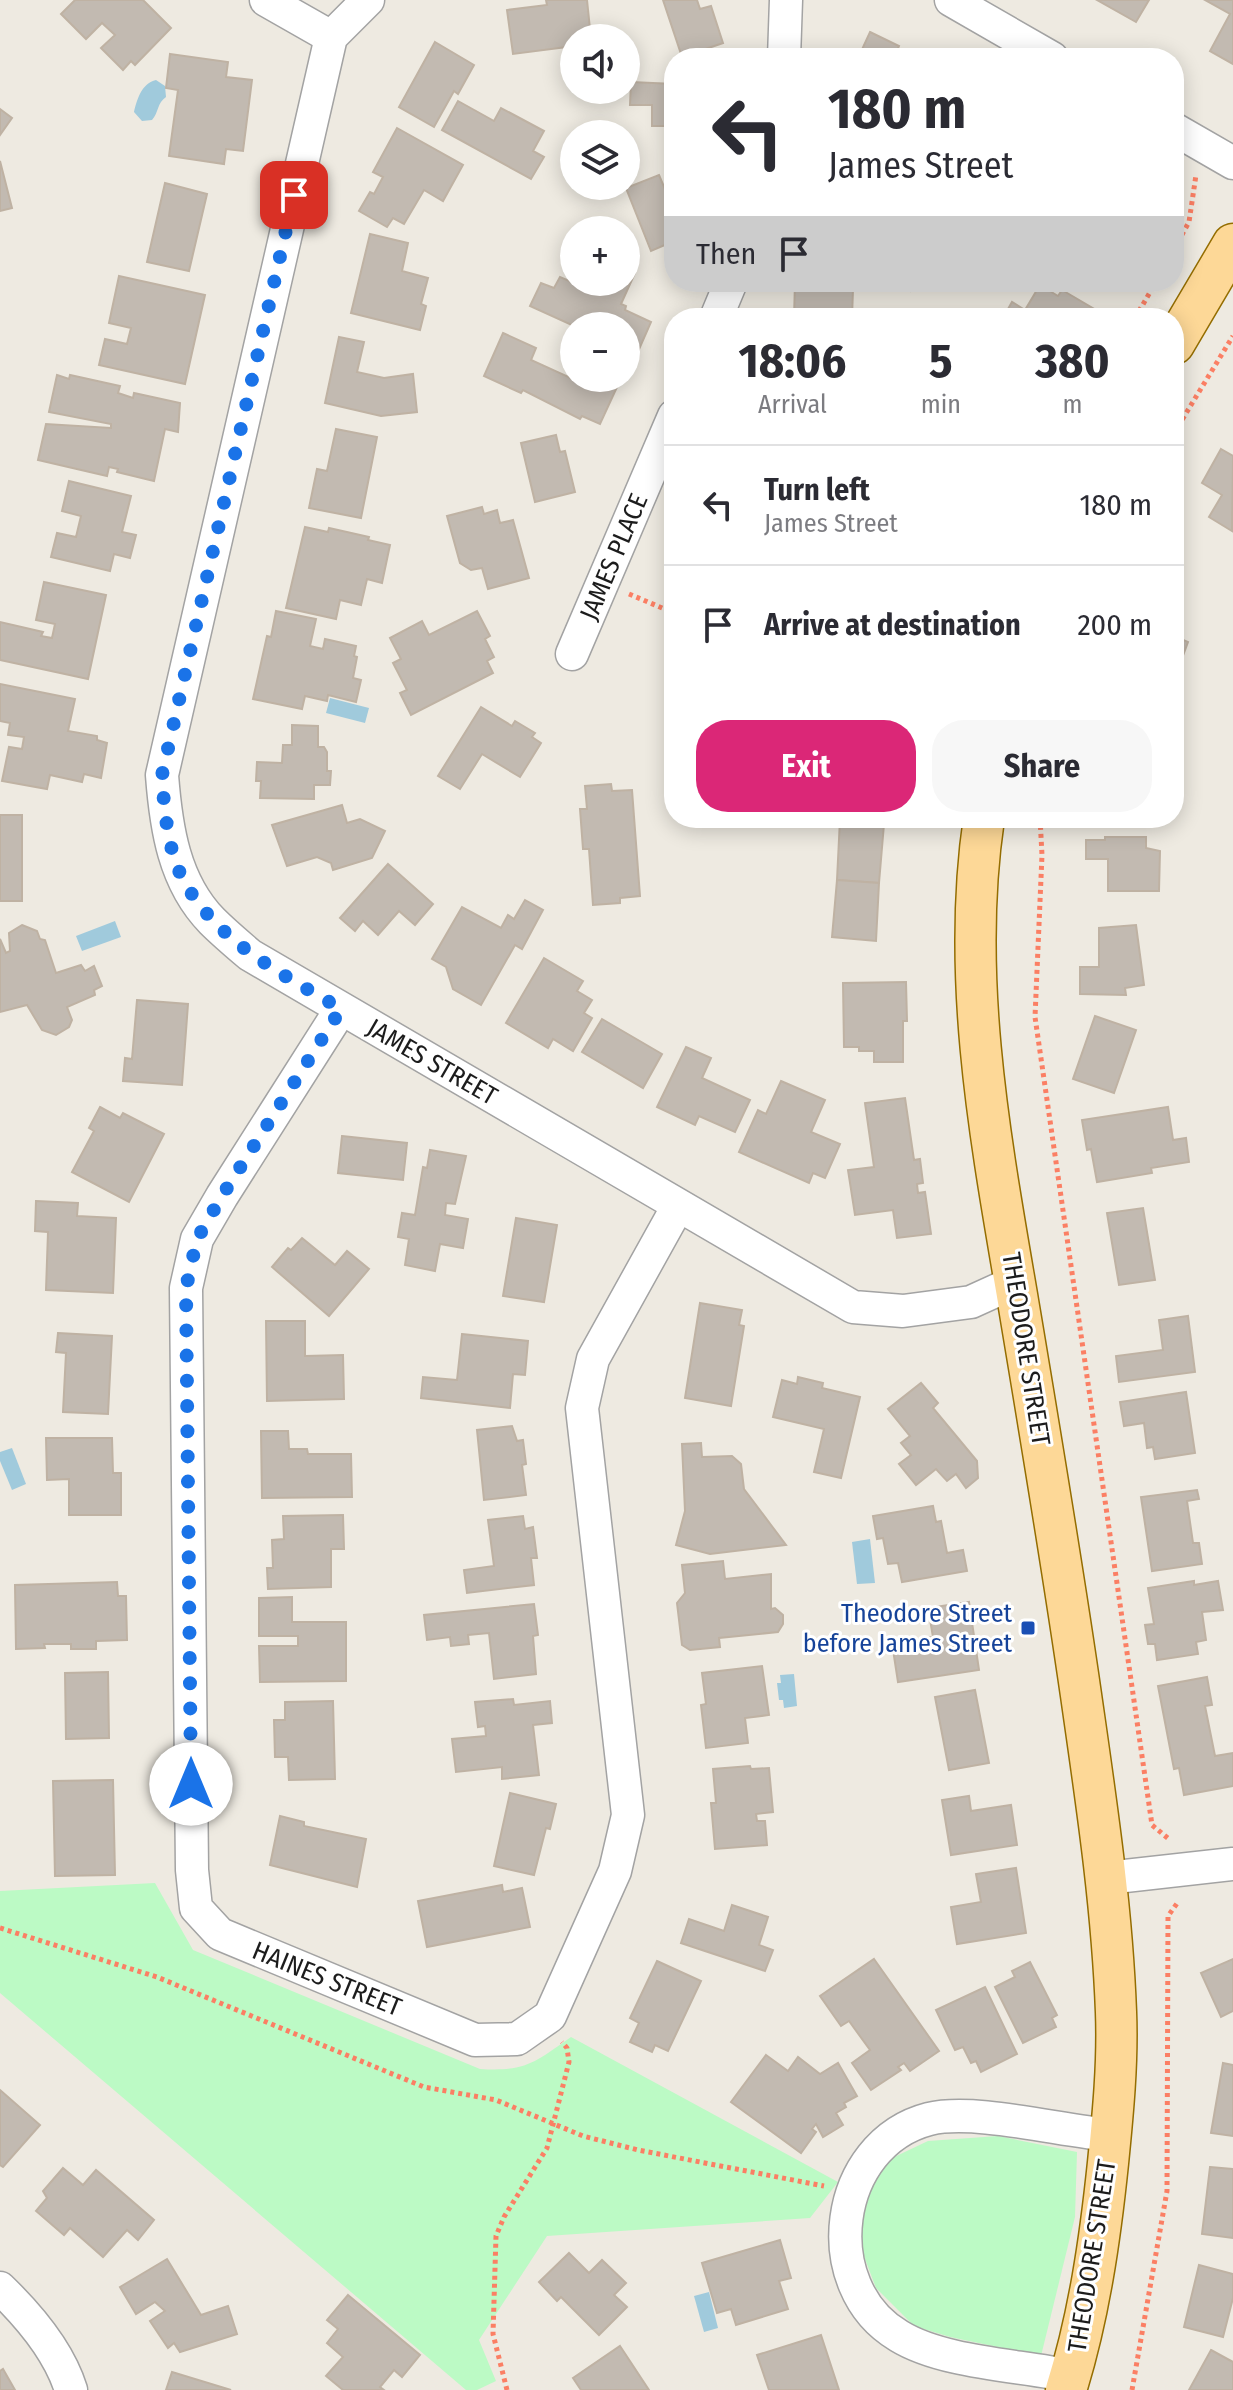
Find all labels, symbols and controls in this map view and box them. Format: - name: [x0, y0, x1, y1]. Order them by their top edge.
- map controls: [560, 24, 640, 392]
- button: sound: [560, 24, 640, 104]
- text: 180 m: [828, 76, 966, 143]
- icon: left: [696, 80, 800, 184]
- button: layers: [560, 120, 640, 200]
- text: James Street: [828, 144, 1013, 188]
- pin: [260, 161, 328, 229]
- icon: arrive: [272, 173, 316, 217]
- button: +: [560, 216, 640, 296]
- icon: arrive: [772, 232, 816, 276]
- text: Then: [696, 236, 756, 272]
- button: −: [560, 312, 640, 392]
- text: 18:06: [738, 332, 846, 390]
- text: 5: [929, 332, 953, 390]
- text: 380: [1035, 332, 1110, 390]
- text: Arrival: [758, 389, 827, 420]
- text: min: [921, 389, 961, 420]
- text: m: [1062, 389, 1082, 420]
- text: Turn left: [764, 472, 870, 508]
- icon: left: [696, 483, 740, 527]
- text: 180 m: [1080, 487, 1152, 523]
- street label: JAMES PLACE: [574, 489, 654, 625]
- text: James Street: [764, 508, 898, 539]
- icon: arrive: [696, 603, 740, 647]
- text: Arrive at destination: [764, 607, 1021, 643]
- text: 200 m: [1077, 607, 1152, 643]
- button: Exit: [696, 720, 916, 812]
- button: Share: [932, 720, 1152, 812]
- street label: JAMES STREET: [361, 1012, 503, 1112]
- street label: THEODORE STREET: [995, 1250, 1057, 1448]
- place label: Theodore Street before James Street: [803, 1598, 1012, 1659]
- marker: Theodore Street before James Street: [1019, 1619, 1037, 1637]
- position arrow: [149, 1742, 233, 1826]
- street label: HAINES STREET: [248, 1935, 406, 2023]
- street label: THEODORE STREET: [1061, 2157, 1123, 2355]

